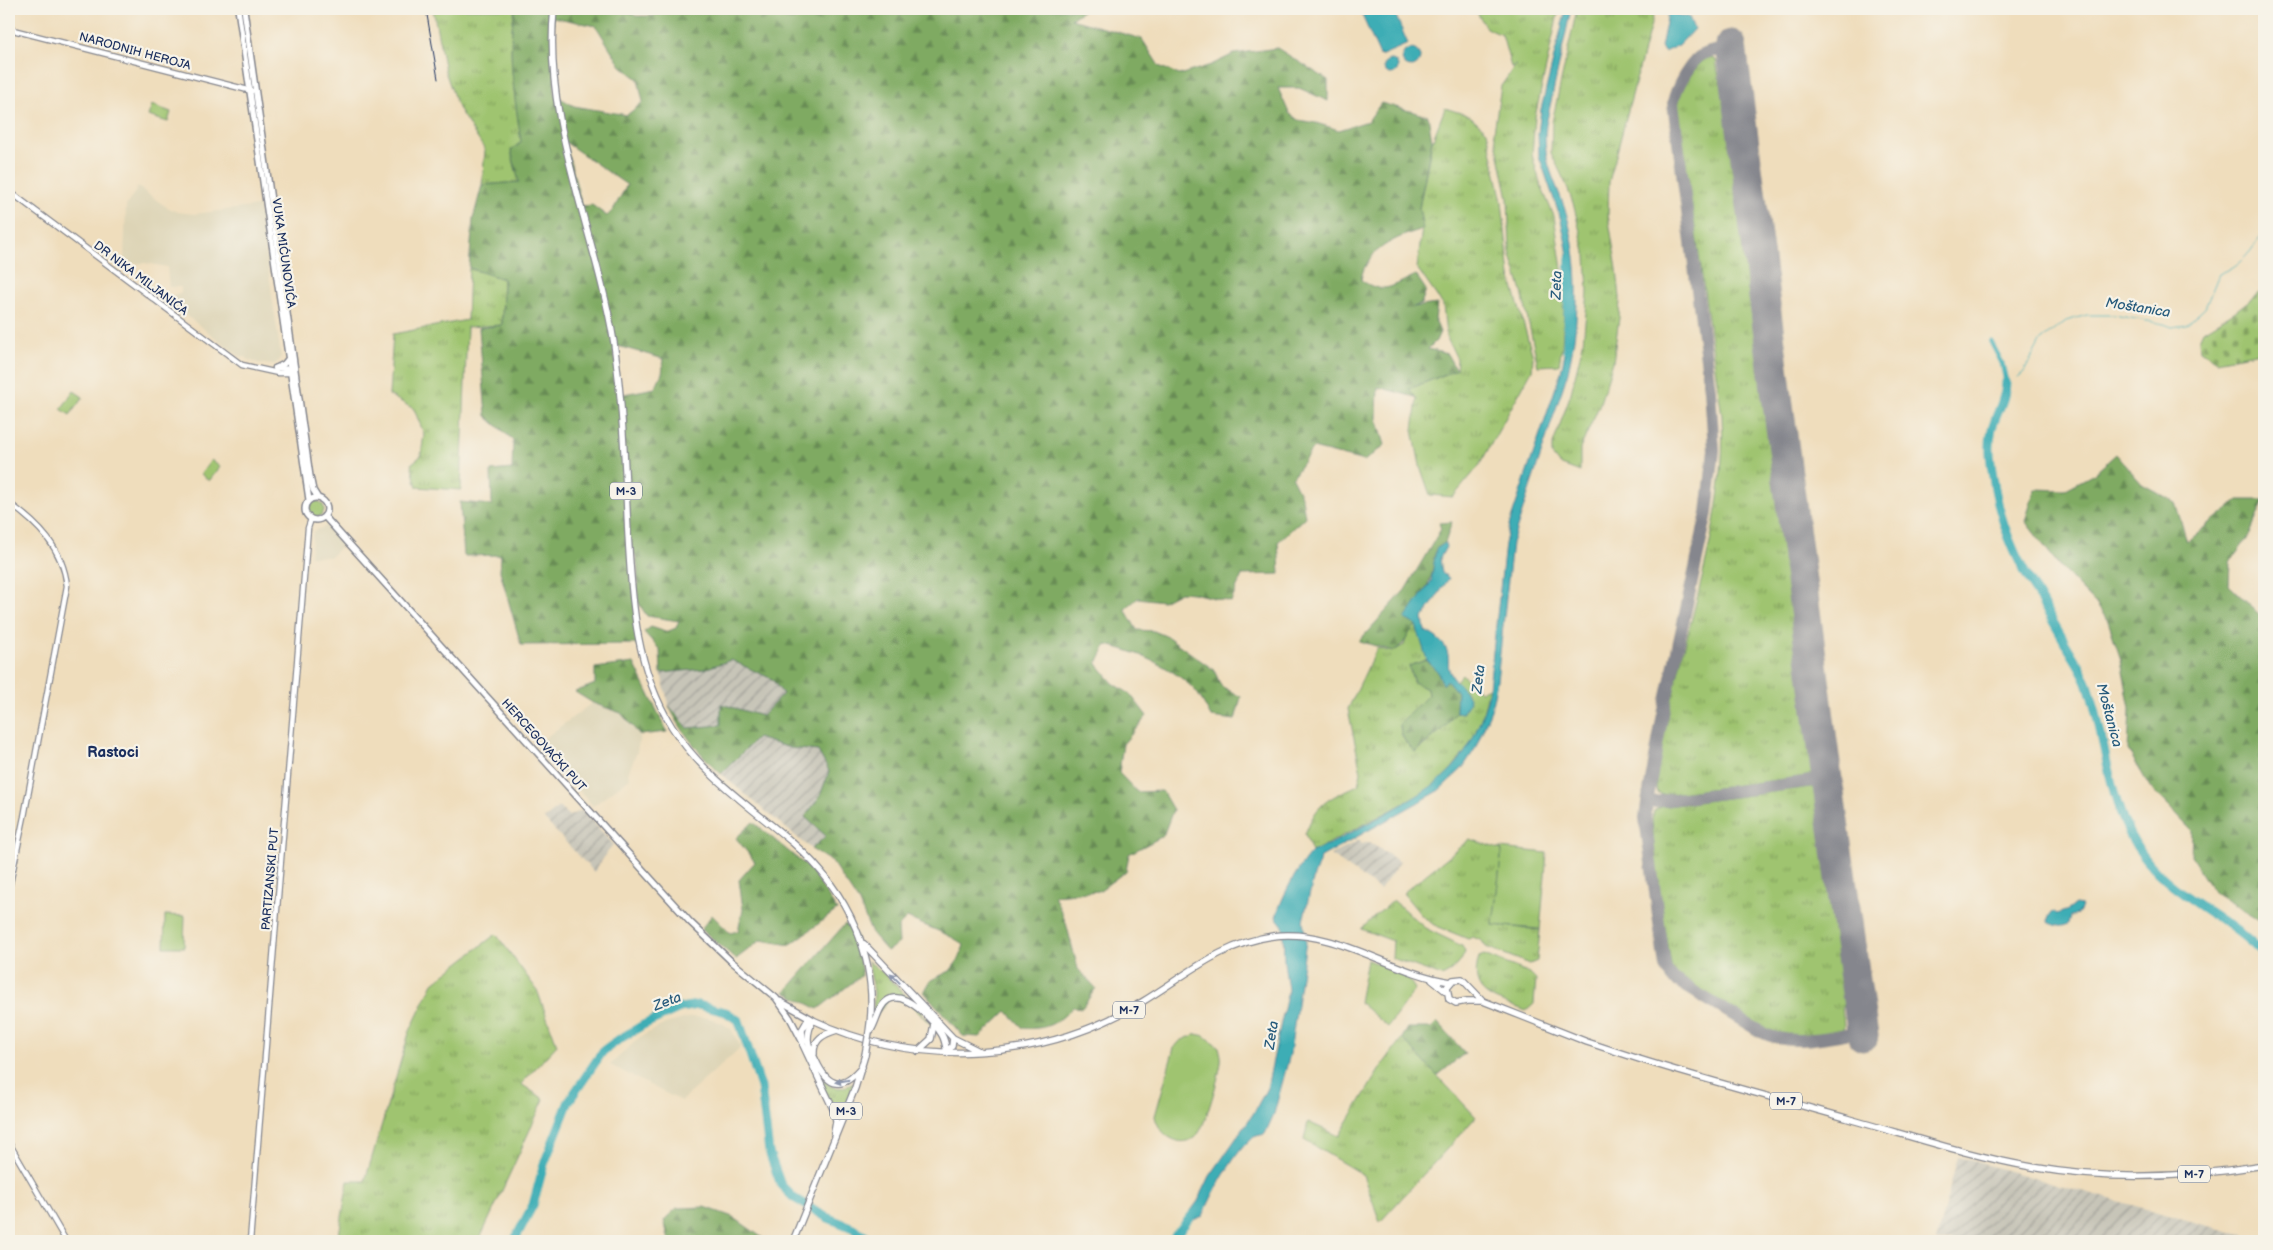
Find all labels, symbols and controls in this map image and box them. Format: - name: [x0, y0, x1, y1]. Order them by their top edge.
- street label: NARODNIH HEROJA: [77, 29, 193, 74]
- street label: VUKA MIĆUNOVIĆA: [268, 197, 301, 310]
- street label: DR NIKA MILJANIĆA: [91, 236, 193, 319]
- water label: Zeta: [1547, 270, 1565, 301]
- water label: Moštanica: [2104, 294, 2172, 321]
- road number: M-3: [610, 482, 642, 500]
- water label: Zeta: [1468, 664, 1489, 695]
- water label: Moštanica: [2093, 681, 2126, 749]
- street label: HERCEGOVAČKI PUT: [498, 695, 591, 795]
- district label: Rastoci: [87, 743, 139, 762]
- street label: PARTIZANSKI PUT: [259, 826, 283, 931]
- one-way arrow: [889, 972, 901, 984]
- water label: Zeta: [650, 988, 684, 1015]
- road number: M-7: [1113, 1002, 1145, 1018]
- water label: Zeta: [1261, 1020, 1282, 1051]
- one-way arrow: [834, 1077, 850, 1085]
- road number: M-7: [1770, 1092, 1802, 1110]
- road number: M-3: [830, 1102, 862, 1120]
- road number: M-7: [2178, 1166, 2210, 1182]

